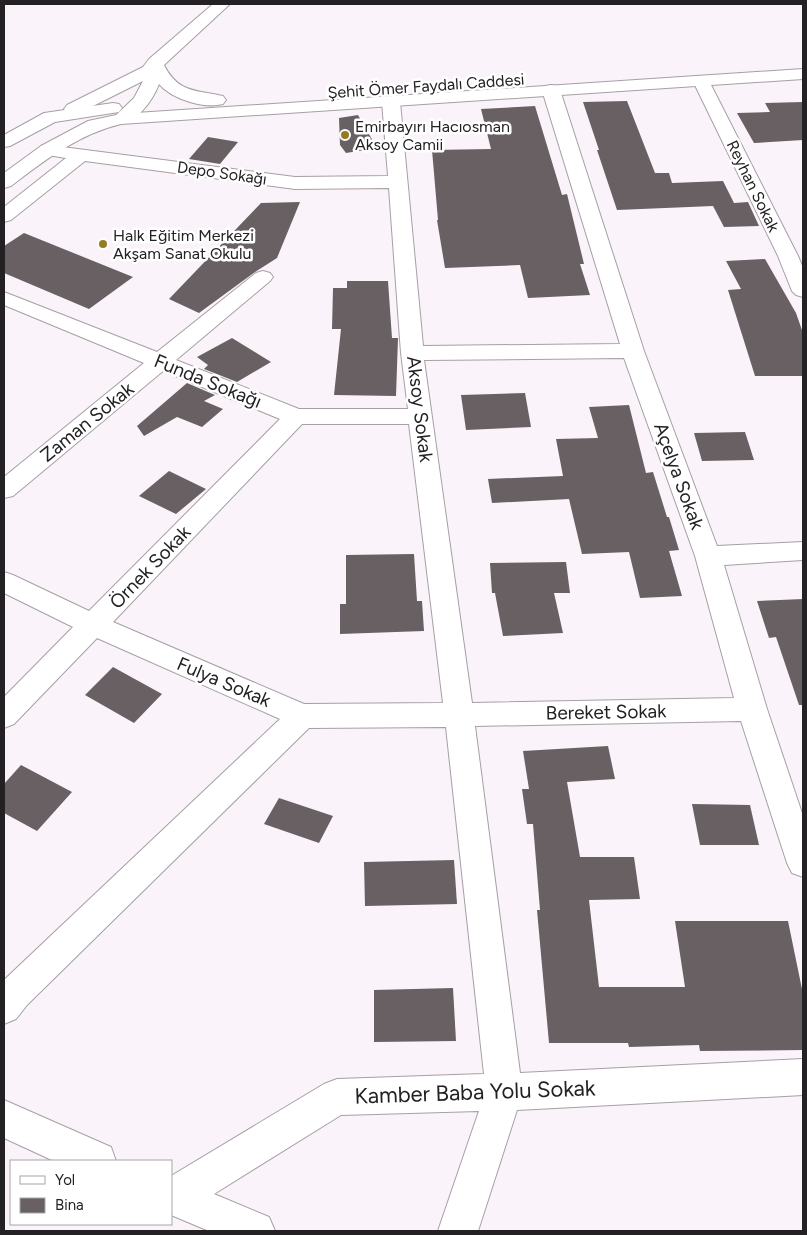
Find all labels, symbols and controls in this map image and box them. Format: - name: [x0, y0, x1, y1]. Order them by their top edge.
- street label: Şehit Ömer Faydalı Caddesi: [327, 70, 525, 102]
- place label: Emirbayırı Hacıosman Aksoy Camii: [355, 117, 510, 154]
- marker: Emirbayırı Hacıosman Aksoy Camii: [339, 129, 351, 141]
- street label: Reyhan Sokak: [723, 137, 783, 235]
- street label: Depo Sokağı: [176, 157, 268, 189]
- place label: Halk Eğitim Merkezi Akşam Sanat Okulu: [113, 226, 254, 263]
- marker: Halk Eğitim Merkezi Akşam Sanat Okulu: [97, 238, 109, 250]
- street label: Funda Sokağı: [151, 349, 265, 413]
- street label: Aksoy Sokak: [402, 354, 438, 464]
- street label: Zaman Sokak: [36, 377, 139, 467]
- street label: Açelya Sokak: [649, 419, 709, 533]
- street label: Örnek Sokak: [105, 520, 196, 613]
- street label: Fulya Sokak: [174, 652, 275, 712]
- street label: Bereket Sokak: [545, 699, 667, 725]
- street label: Kamber Baba Yolu Sokak: [354, 1074, 596, 1110]
- legend: [10, 1160, 172, 1225]
- text: Yol: [55, 1171, 75, 1189]
- text: Bina: [55, 1196, 84, 1214]

